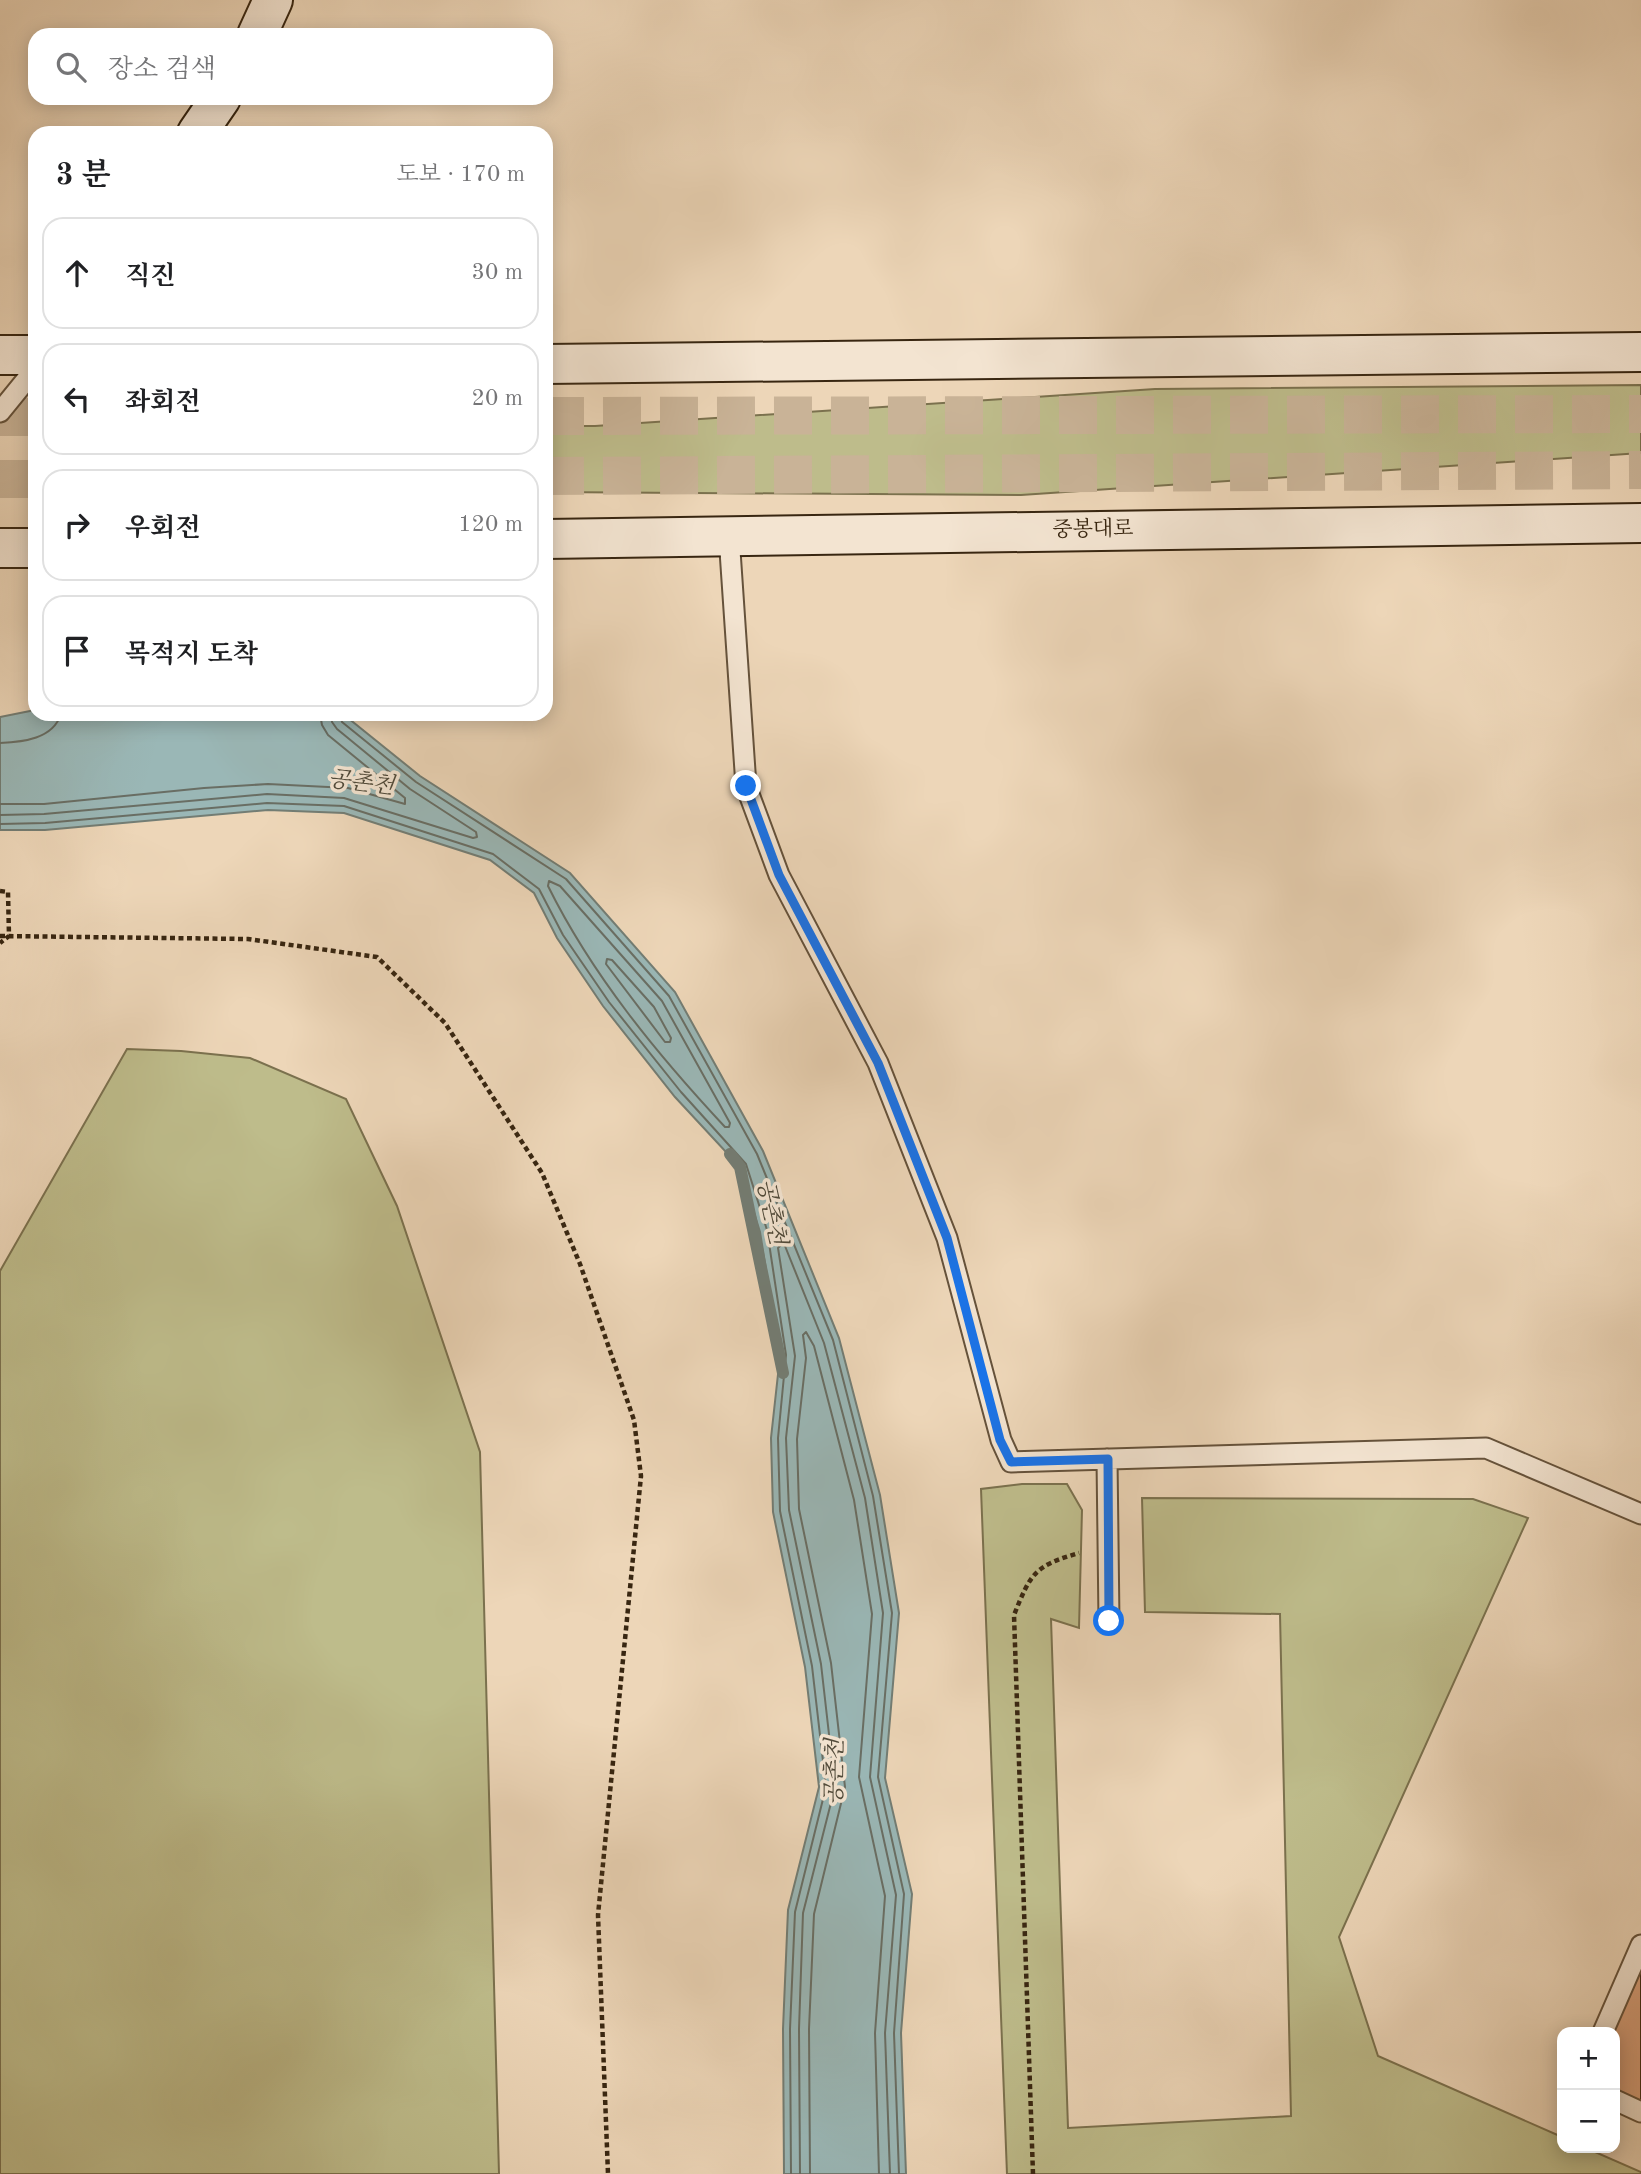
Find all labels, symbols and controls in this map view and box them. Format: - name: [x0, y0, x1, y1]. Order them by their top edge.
- search box: [28, 28, 553, 105]
- icon: search: [52, 48, 90, 86]
- text: 장소 검색: [108, 57, 216, 83]
- text: 3 분: [56, 161, 111, 191]
- text: 도보 · 170 m: [397, 163, 525, 186]
- icon: ahead: [58, 254, 96, 292]
- text: 30 m: [472, 261, 523, 284]
- text: 직진: [125, 264, 175, 290]
- icon: left: [58, 380, 96, 418]
- text: 20 m: [472, 387, 523, 410]
- text: 좌회전: [125, 390, 200, 416]
- icon: right: [58, 506, 96, 544]
- text: 120 m: [458, 513, 523, 536]
- text: 우회전: [125, 516, 200, 542]
- street label: 중봉대로: [1052, 516, 1134, 541]
- icon: arrive: [58, 632, 96, 670]
- text: 목적지 도착: [125, 642, 258, 668]
- water label: 공촌천: [327, 766, 397, 799]
- route end: [730, 770, 761, 801]
- water label: 공촌천: [753, 1177, 792, 1249]
- route start: [1093, 1605, 1124, 1636]
- water label: 공촌천: [821, 1737, 847, 1806]
- map controls: [1557, 2027, 1620, 2153]
- button: +: [1557, 2027, 1620, 2090]
- button: −: [1557, 2090, 1620, 2153]

